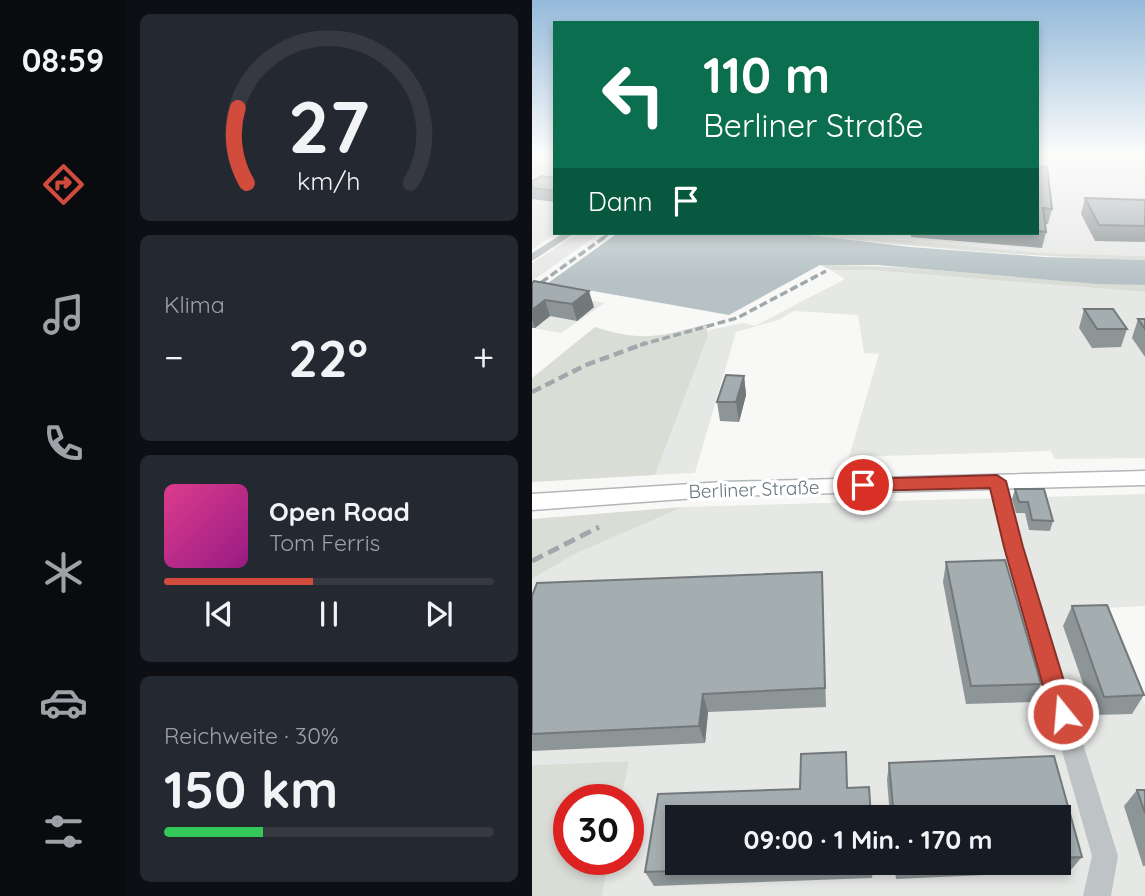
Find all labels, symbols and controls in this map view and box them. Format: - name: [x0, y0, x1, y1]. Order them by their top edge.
- text: 08:59: [22, 40, 104, 80]
- text: 110 m: [703, 44, 830, 105]
- icon: left: [588, 49, 679, 140]
- text: 27: [288, 81, 370, 172]
- text: Berliner Straße: [703, 105, 924, 145]
- icon: directions: [39, 160, 88, 209]
- text: km/h: [297, 165, 361, 196]
- icon: arrive: [667, 182, 705, 220]
- text: Dann: [588, 185, 653, 218]
- icon: music: [39, 290, 88, 339]
- text: Klima: [164, 290, 225, 319]
- text: 22°: [288, 325, 368, 390]
- text: −: [164, 333, 184, 381]
- text: +: [473, 333, 494, 381]
- icon: phone: [39, 419, 88, 468]
- pin: [833, 455, 893, 515]
- icon: arrive: [844, 466, 882, 504]
- street label: Berliner Straße: [688, 475, 820, 503]
- text: Open Road: [269, 495, 410, 528]
- text: Tom Ferris: [269, 528, 380, 557]
- icon: climate: [39, 548, 88, 597]
- icon: previous: [200, 595, 238, 633]
- icon: pause: [310, 595, 348, 633]
- icon: next: [420, 595, 458, 633]
- position arrow: [1026, 677, 1100, 751]
- icon: car: [39, 678, 88, 727]
- text: Reichweite · 30%: [164, 721, 339, 750]
- text: 150 km: [164, 756, 338, 821]
- speed limit sign: 30: [553, 784, 644, 875]
- icon: filters: [39, 807, 88, 856]
- text: 09:00 · 1 Min. · 170 m: [744, 823, 992, 856]

